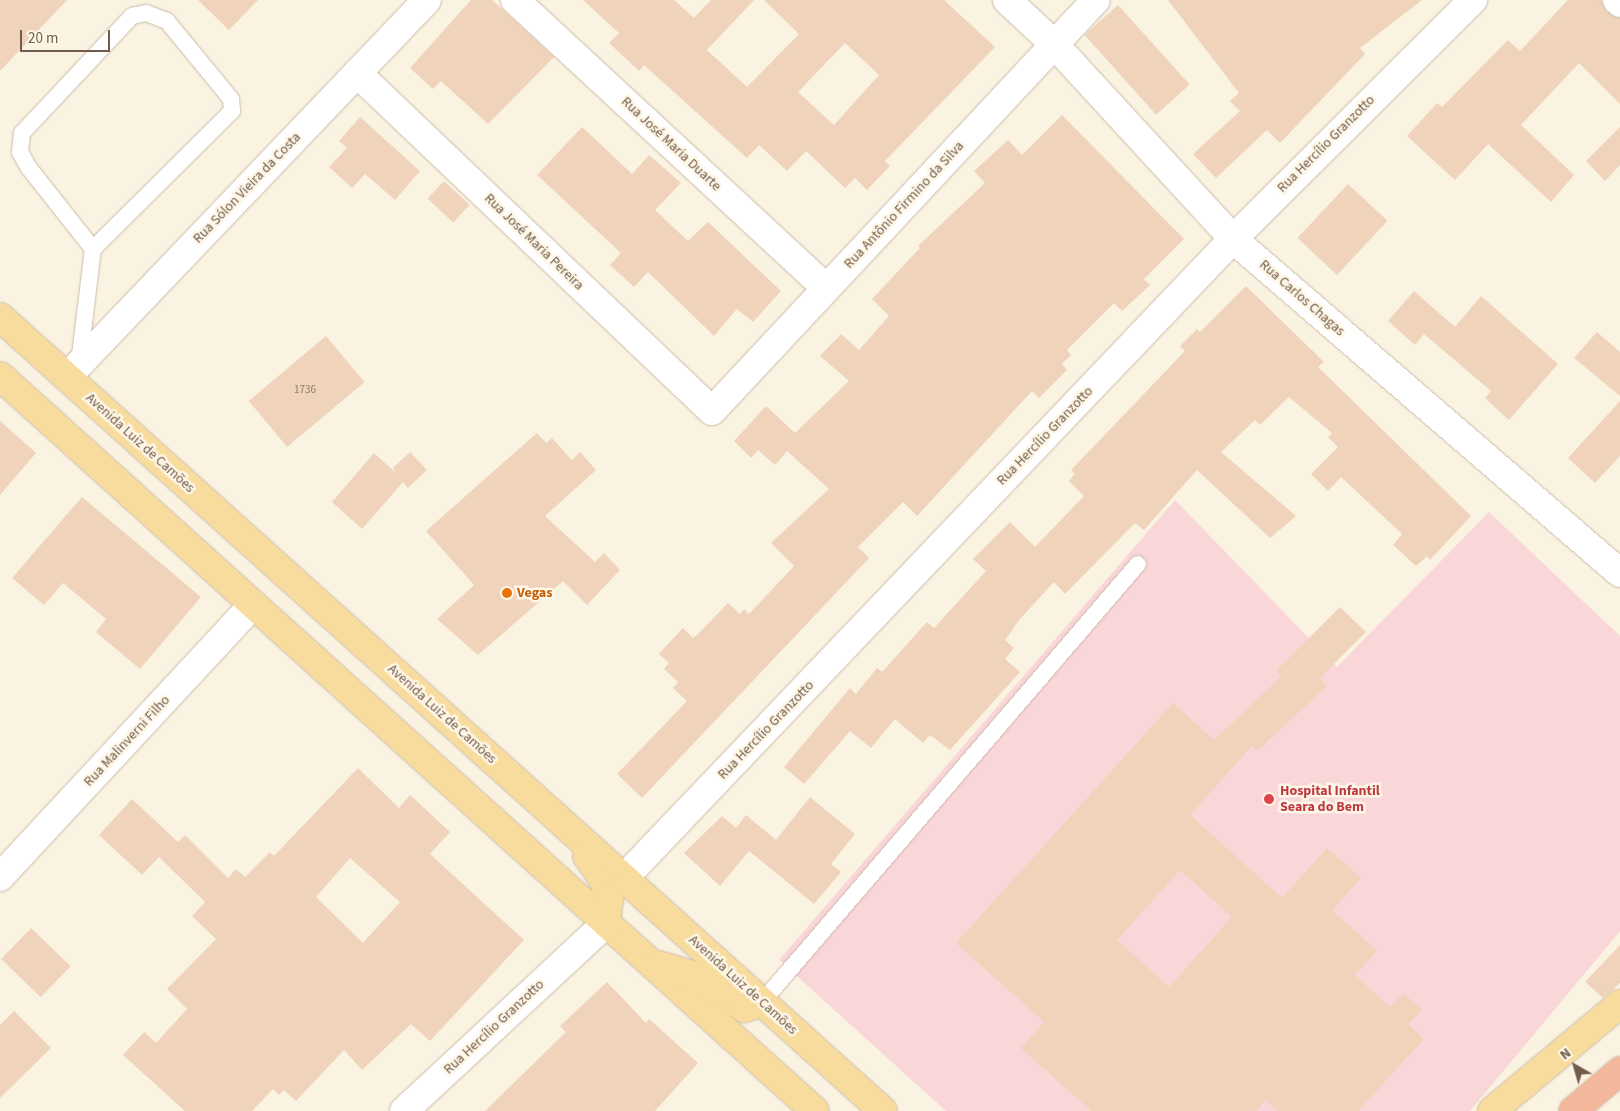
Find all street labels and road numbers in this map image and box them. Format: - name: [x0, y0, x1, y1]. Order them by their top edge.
- street label: Rua Hercílio Granzotto: [1274, 92, 1378, 196]
- street label: Rua José Maria Duarte: [618, 93, 724, 195]
- street label: Rua Sólon Vieira da Costa: [190, 129, 304, 247]
- street label: Rua Antônio Firmino da Silva: [841, 138, 967, 272]
- street label: Rua José Maria Pereira: [481, 190, 587, 294]
- street label: Rua Carlos Chagas: [1256, 256, 1348, 340]
- street label: Rua Hercílio Granzotto: [993, 383, 1097, 489]
- street label: Avenida Luiz de Camões: [82, 390, 198, 496]
- street label: Avenida Luiz de Camões: [384, 661, 500, 767]
- street label: Rua Hercílio Granzotto: [714, 677, 818, 783]
- street label: Rua Malinverni Filho: [80, 692, 174, 790]
- street label: Avenida Luiz de Camões: [685, 932, 801, 1038]
- street label: Rua Hercílio Granzotto: [440, 976, 548, 1078]

